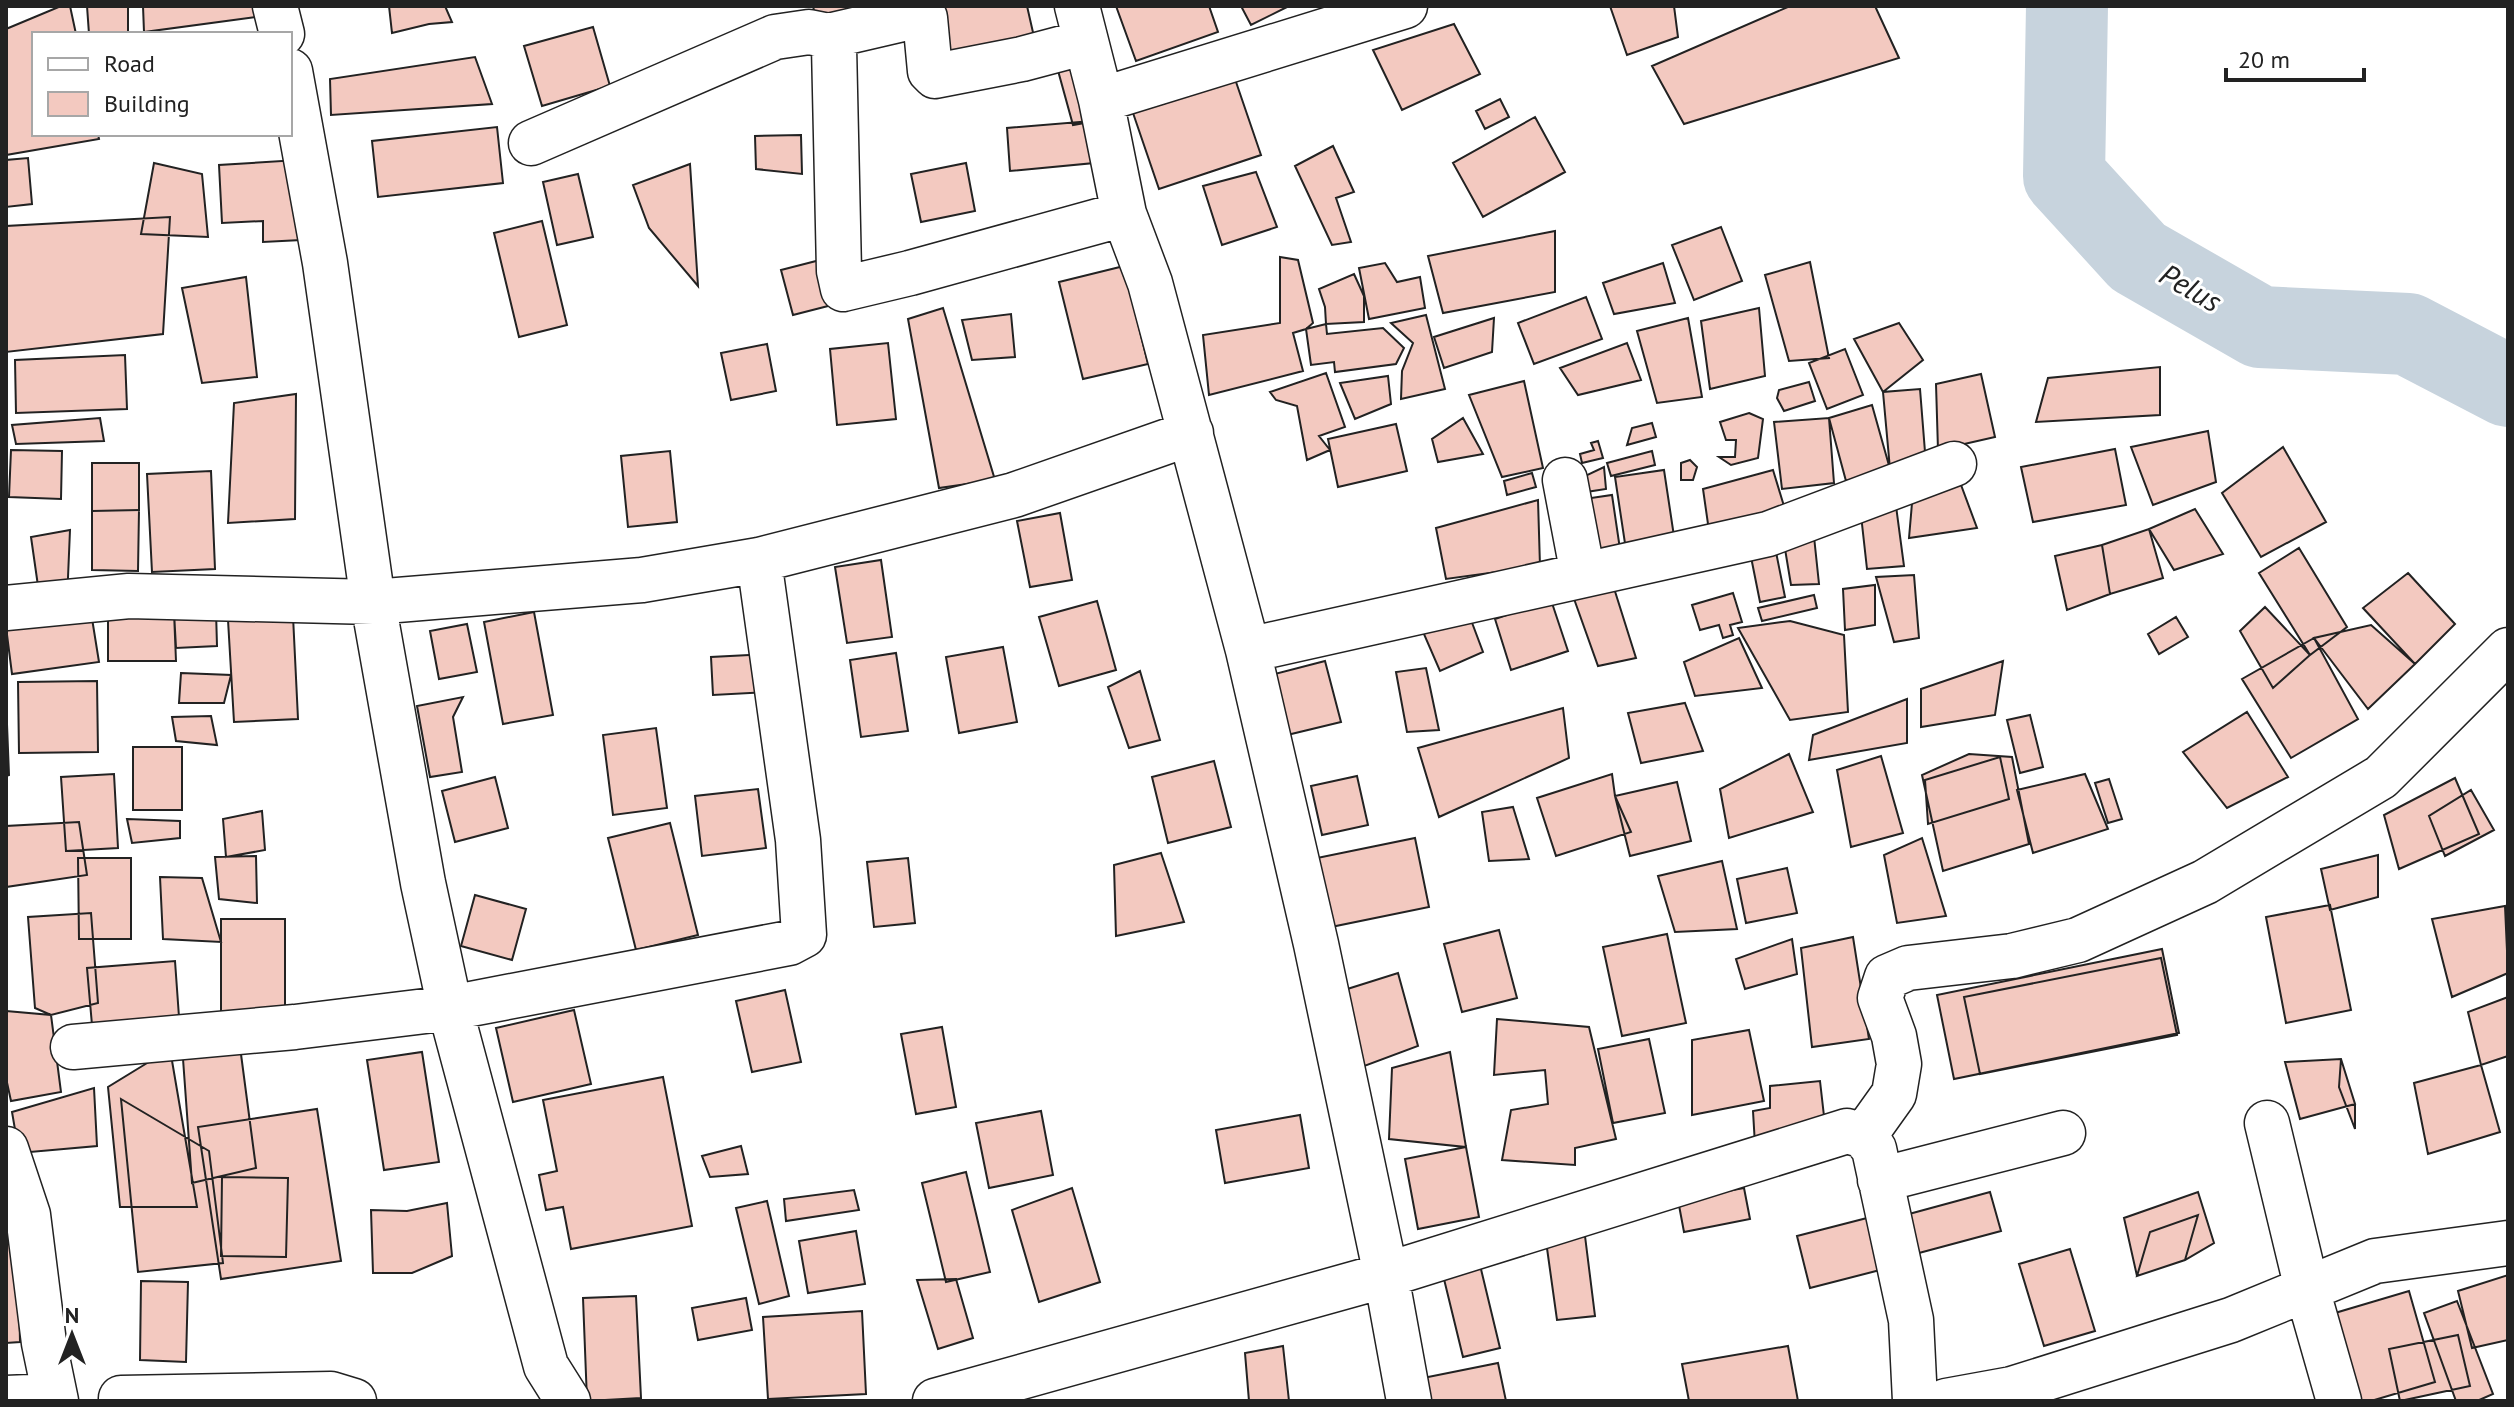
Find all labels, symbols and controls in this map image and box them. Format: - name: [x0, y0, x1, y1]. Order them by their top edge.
- legend: [32, 32, 292, 136]
- scale bar: [2226, 32, 2364, 82]
- text: 20 m: [2238, 44, 2290, 75]
- text: Road: [104, 48, 155, 79]
- text: Building: [104, 88, 190, 119]
- water label: Pelus: [2153, 254, 2229, 320]
- north arrow: [32, 1295, 112, 1375]
- text: N: [65, 1301, 79, 1329]

